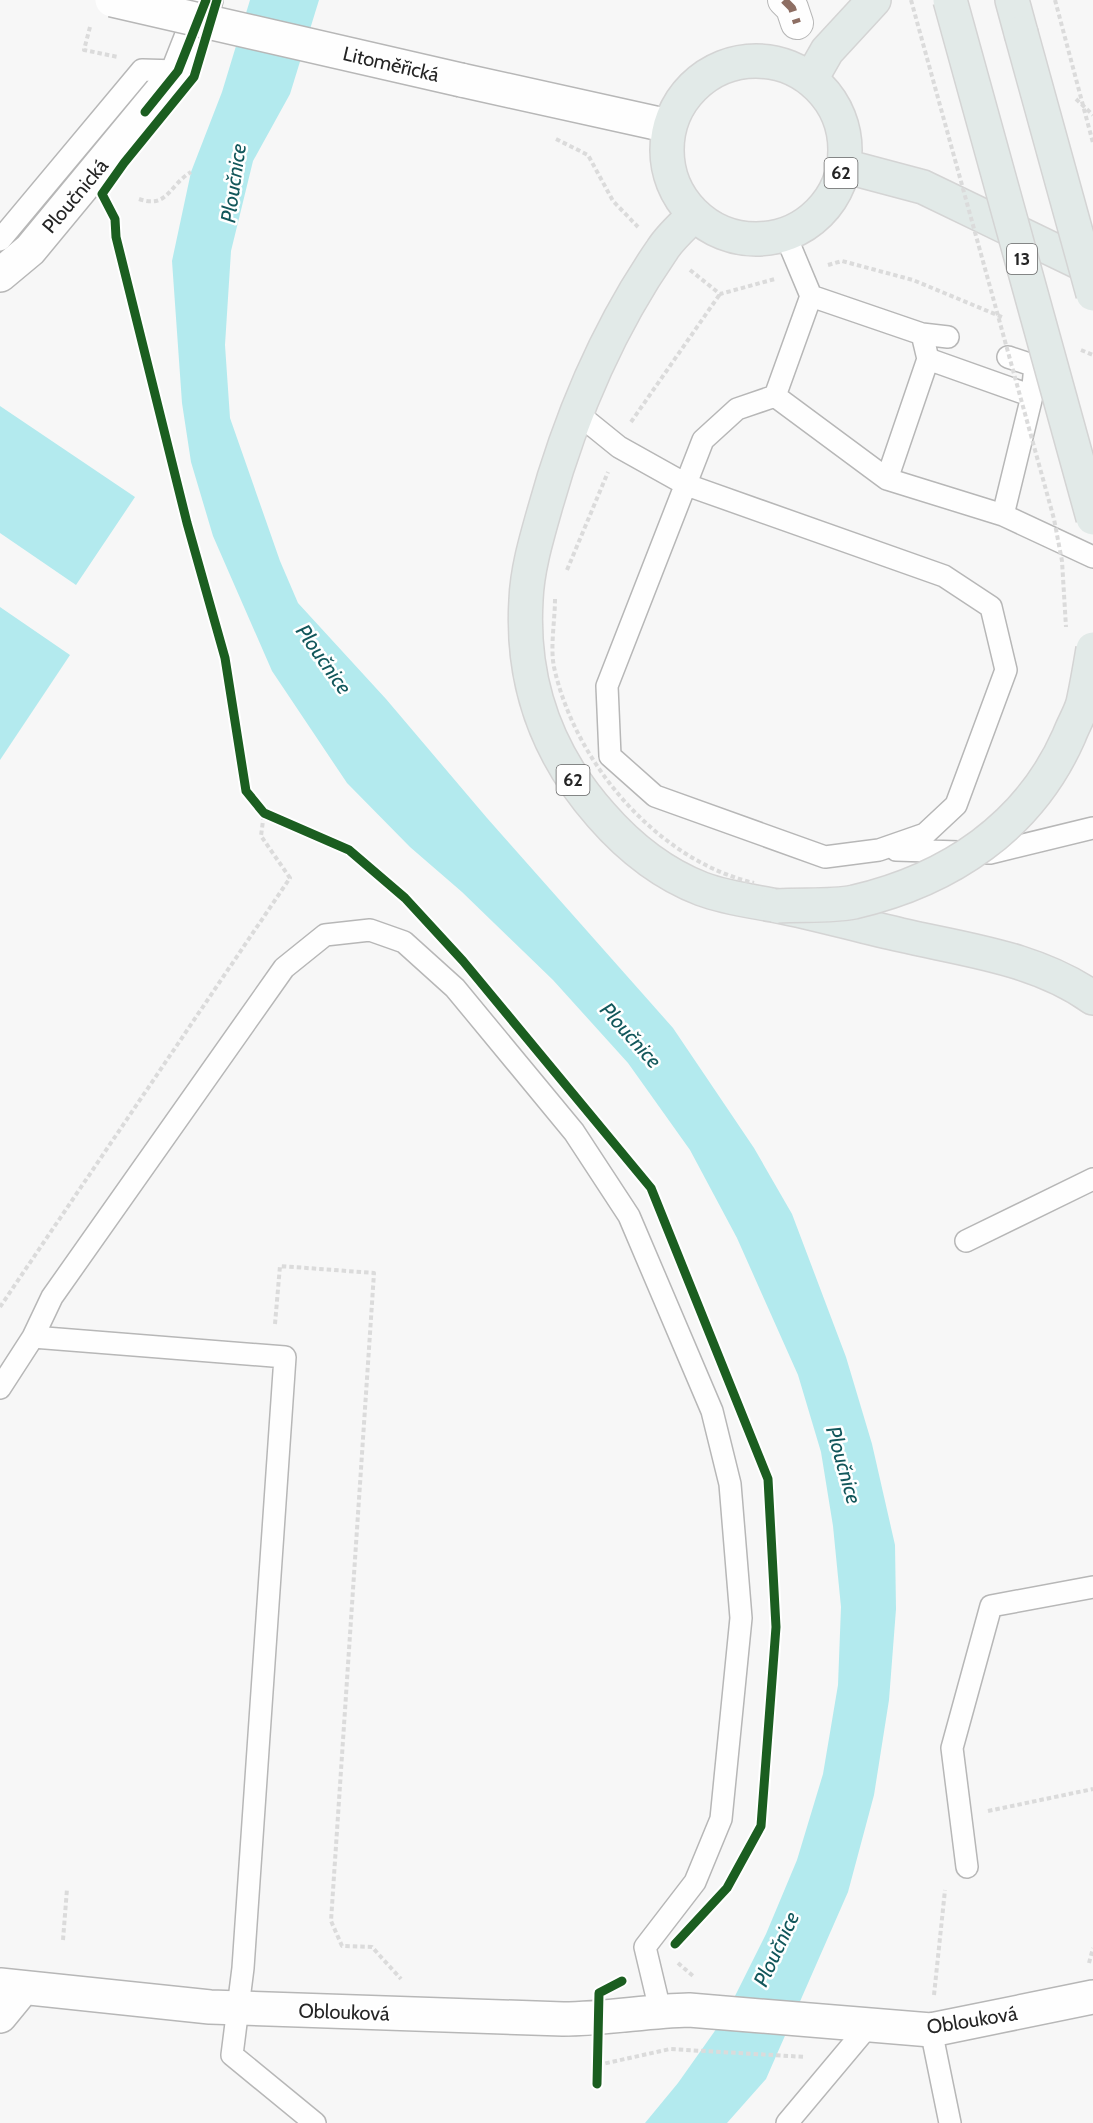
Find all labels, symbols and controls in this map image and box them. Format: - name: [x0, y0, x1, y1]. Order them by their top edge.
- street label: Litoměřická: [341, 41, 442, 87]
- water label: Ploučnice: [215, 141, 251, 224]
- street label: Ploučnická: [37, 154, 113, 238]
- road number: 62: [824, 158, 858, 188]
- road number: 13: [1007, 244, 1037, 274]
- water label: Ploučnice: [291, 619, 357, 699]
- road number: 62: [556, 765, 590, 795]
- water label: Ploučnice: [595, 997, 667, 1073]
- water label: Ploučnice: [821, 1423, 867, 1507]
- water label: Ploučnice: [748, 1907, 804, 1990]
- street label: Oblouková: [298, 1998, 390, 2026]
- street label: Oblouková: [925, 2001, 1019, 2039]

